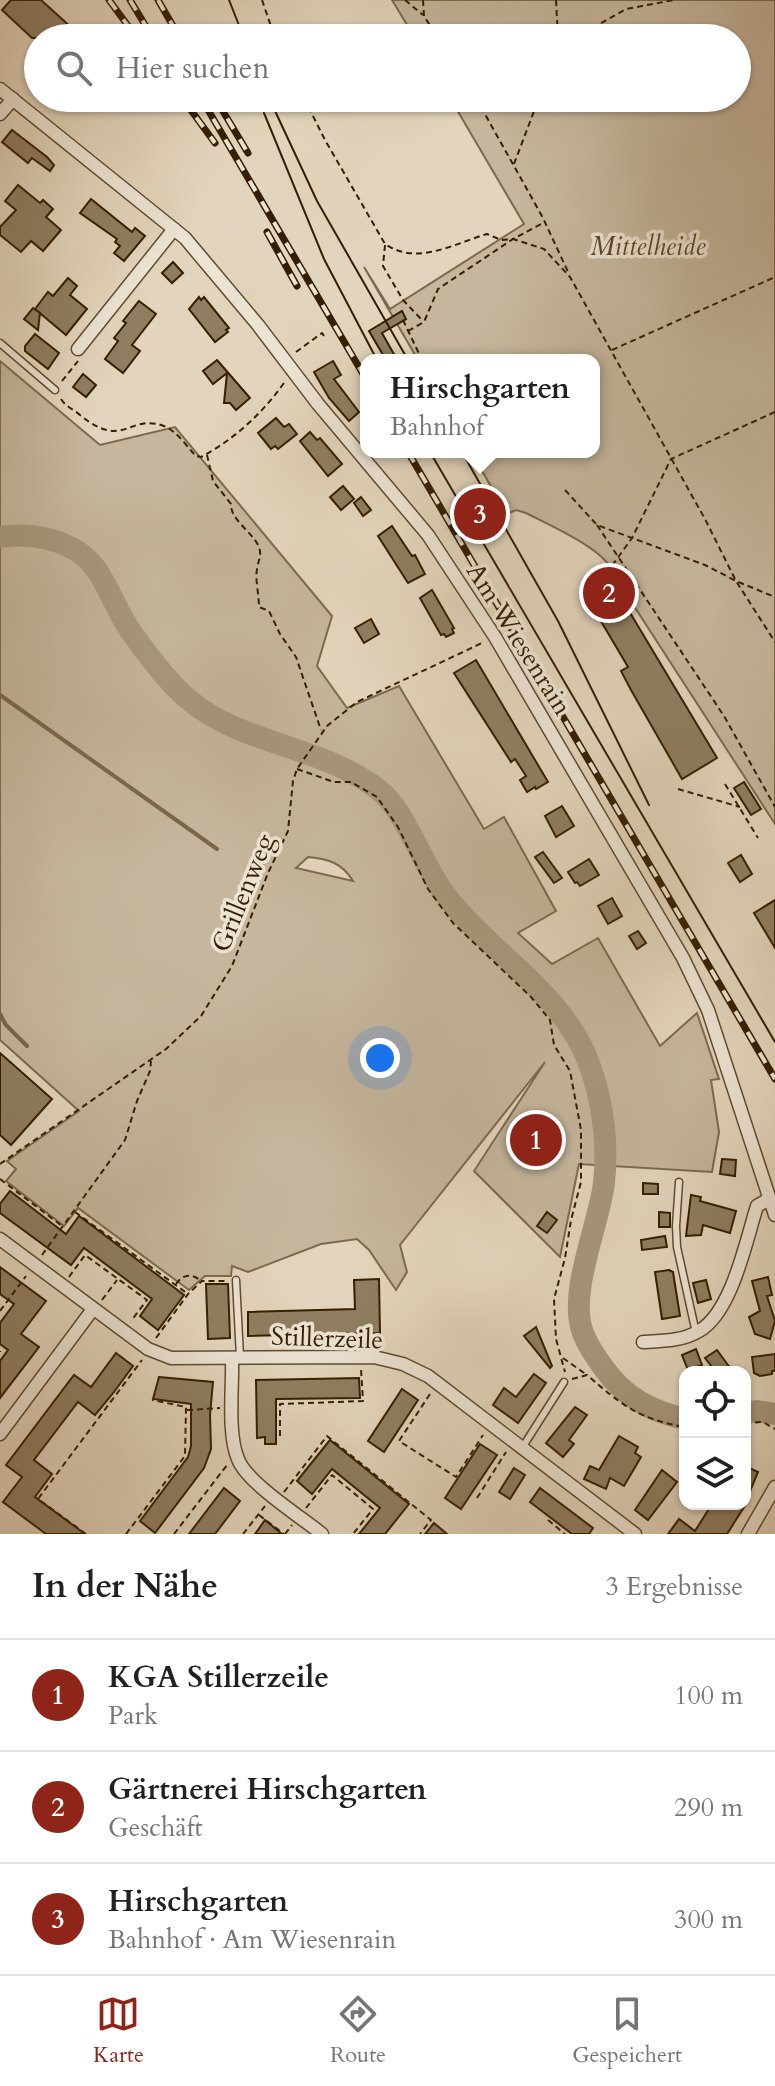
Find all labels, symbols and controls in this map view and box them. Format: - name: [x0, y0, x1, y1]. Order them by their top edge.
- search box: [24, 24, 751, 112]
- icon: search: [52, 46, 96, 90]
- text: Hier suchen: [116, 48, 269, 89]
- park label: Mittelheide: [591, 229, 706, 264]
- popup: [360, 354, 600, 458]
- text: Hirschgarten: [390, 368, 570, 409]
- text: Bahnhof: [390, 409, 484, 444]
- pin: 3: [454, 484, 506, 544]
- street label: Am Wiesenrain: [458, 556, 580, 722]
- pin: 2: [583, 563, 635, 623]
- street label: Grillenweg: [203, 828, 283, 957]
- your location: [360, 1038, 400, 1078]
- pin: 1: [510, 1110, 562, 1170]
- street label: Stillerzeile: [270, 1319, 384, 1357]
- map controls: [679, 1366, 751, 1510]
- button: locate: [679, 1366, 751, 1438]
- button: layers: [679, 1438, 751, 1510]
- text: In der Nähe: [32, 1563, 218, 1609]
- text: 3 Ergebnisse: [606, 1569, 743, 1604]
- text: KGA Stillerzeile: [108, 1657, 329, 1698]
- text: 1: [51, 1678, 65, 1713]
- text: 100 m: [674, 1678, 743, 1713]
- text: Park: [108, 1698, 158, 1733]
- text: Gärtnerei Hirschgarten: [108, 1769, 427, 1810]
- text: 2: [51, 1790, 65, 1825]
- text: 290 m: [674, 1790, 743, 1825]
- text: Geschäft: [108, 1810, 203, 1845]
- text: Hirschgarten: [108, 1881, 288, 1922]
- text: 3: [51, 1902, 65, 1937]
- text: 300 m: [674, 1902, 743, 1937]
- text: Bahnhof · Am Wiesenrain: [108, 1922, 396, 1957]
- tab: Karte: [93, 1992, 144, 2070]
- tab: Route: [330, 1992, 386, 2070]
- tab: Gespeichert: [572, 1992, 682, 2070]

